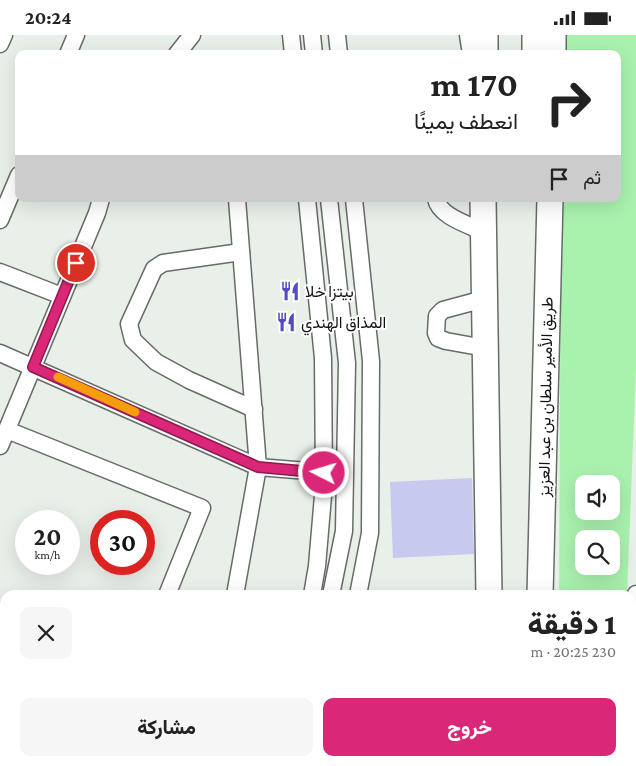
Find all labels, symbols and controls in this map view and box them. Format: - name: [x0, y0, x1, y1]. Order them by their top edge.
- text: 20:24: [25, 7, 71, 28]
- text: 170 m: [431, 65, 518, 104]
- icon: right: [536, 70, 601, 135]
- text: انعطف يمينًا: [414, 109, 518, 134]
- icon: arrive: [545, 165, 573, 193]
- text: ثم: [583, 167, 601, 188]
- pin: [55, 242, 97, 284]
- icon: arrive: [62, 249, 90, 277]
- restaurant icon: بيتزا خلا: [279, 280, 301, 302]
- place label: بيتزا خلا: [305, 283, 354, 302]
- street label: طريق الأمير سلطان بن عبد العزيز: [535, 297, 558, 498]
- restaurant icon: المذاق الهندي: [275, 311, 297, 333]
- place label: المذاق الهندي: [301, 314, 386, 336]
- position arrow: [297, 446, 349, 498]
- map controls: [575, 475, 620, 575]
- button: sound: [575, 475, 620, 520]
- speed limit sign: 30: [90, 510, 155, 575]
- text: 20: [34, 523, 61, 550]
- button: search: [575, 530, 620, 575]
- text: km/h: [35, 548, 60, 562]
- button: close: [20, 607, 72, 659]
- text: 1 دقيقة: [527, 607, 616, 640]
- text: 230 m · 20:25: [531, 643, 616, 660]
- button: مشاركة: [20, 698, 313, 756]
- button: خروج: [323, 698, 616, 756]

